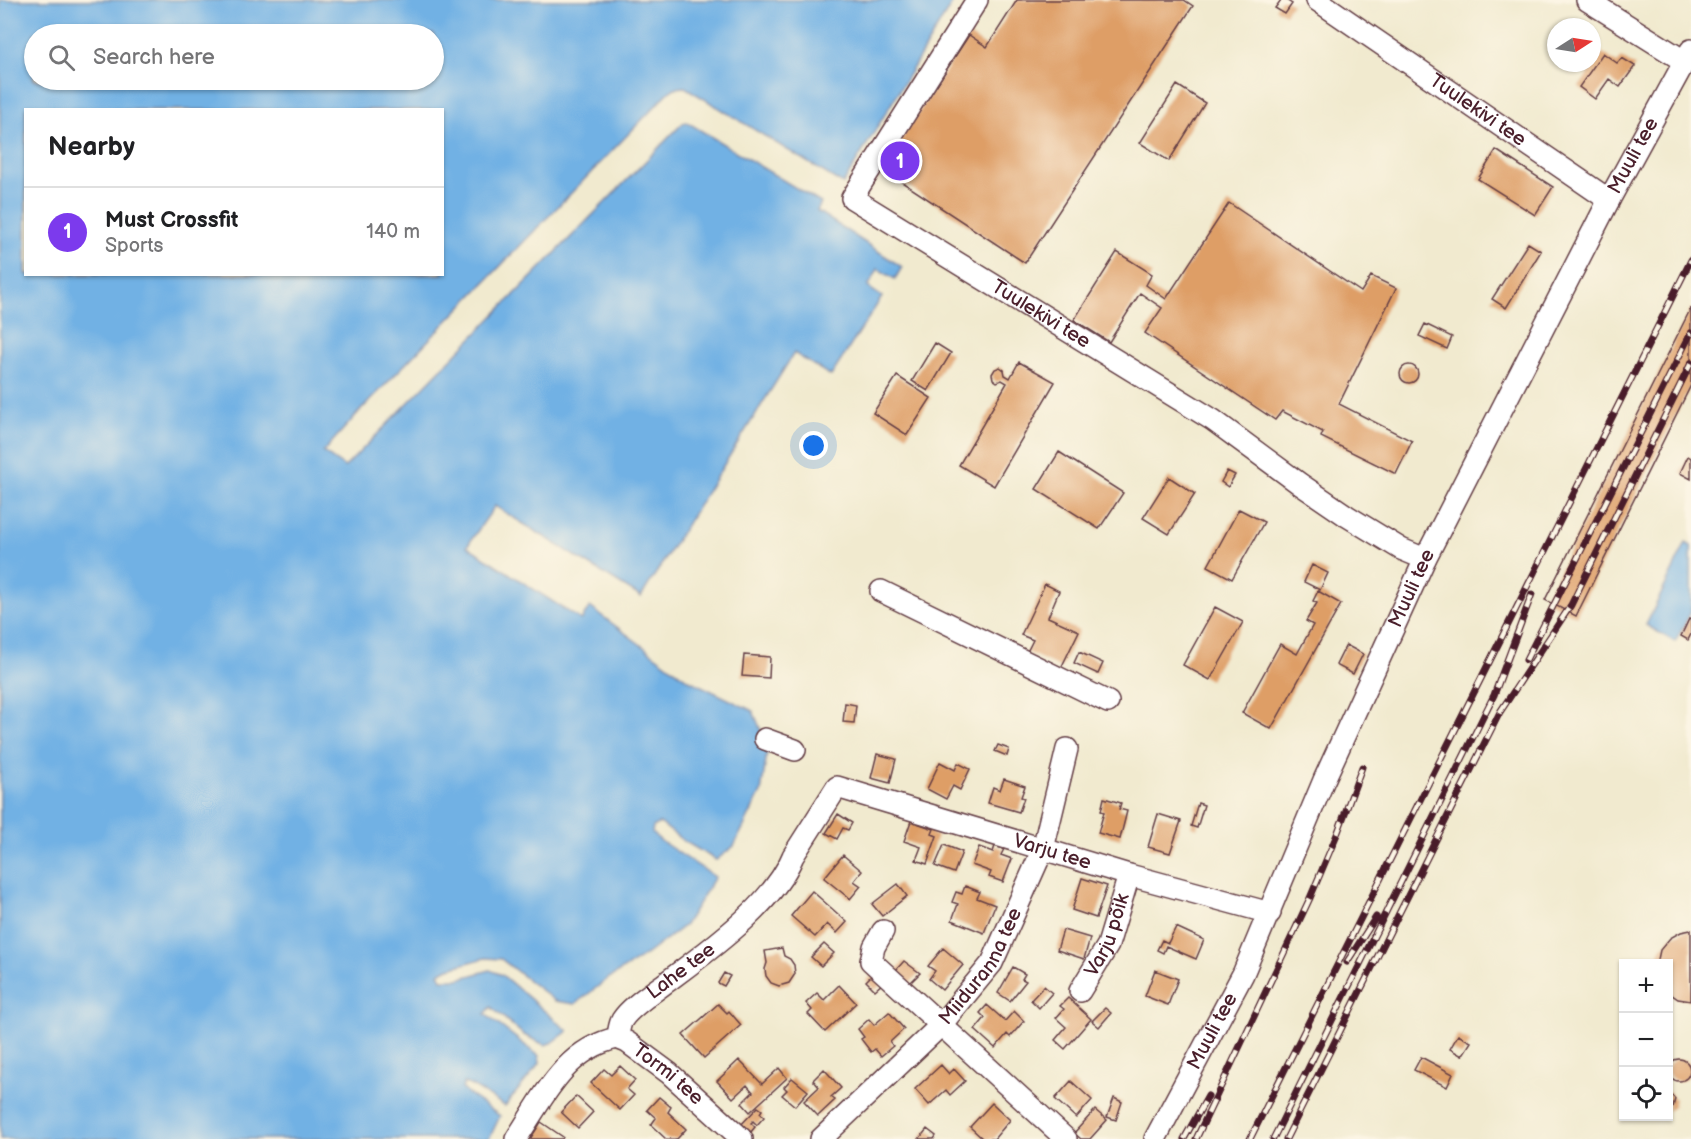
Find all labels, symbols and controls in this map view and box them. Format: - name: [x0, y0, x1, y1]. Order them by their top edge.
- north arrow: [1547, 18, 1601, 72]
- search box: [24, 24, 444, 90]
- icon: search: [45, 41, 78, 74]
- text: Search here: [93, 44, 215, 71]
- street label: Tuulekivi tee: [1425, 69, 1531, 152]
- street label: Muuli tee: [1603, 113, 1664, 198]
- text: Nearby: [48, 132, 135, 163]
- pin: 1: [880, 138, 920, 184]
- text: Must Crossfit: [105, 207, 238, 234]
- text: 1: [63, 220, 72, 244]
- text: 140 m: [366, 220, 420, 244]
- text: Sports: [105, 234, 163, 258]
- street label: Tuulekivi tee: [987, 275, 1095, 354]
- your location: [799, 431, 828, 460]
- street label: Muuli tee: [1383, 545, 1440, 631]
- street label: Varju tee: [1011, 829, 1094, 875]
- street label: Varju põik: [1080, 890, 1135, 981]
- street label: Miiduranna tee: [934, 904, 1027, 1030]
- street label: Lahe tee: [642, 937, 720, 1005]
- map controls: [1619, 959, 1673, 1121]
- button: +: [1619, 959, 1673, 1013]
- street label: Muuli tee: [1182, 989, 1243, 1074]
- button: −: [1619, 1013, 1673, 1067]
- street label: Tormi tee: [628, 1038, 708, 1110]
- button: locate: [1619, 1067, 1673, 1121]

